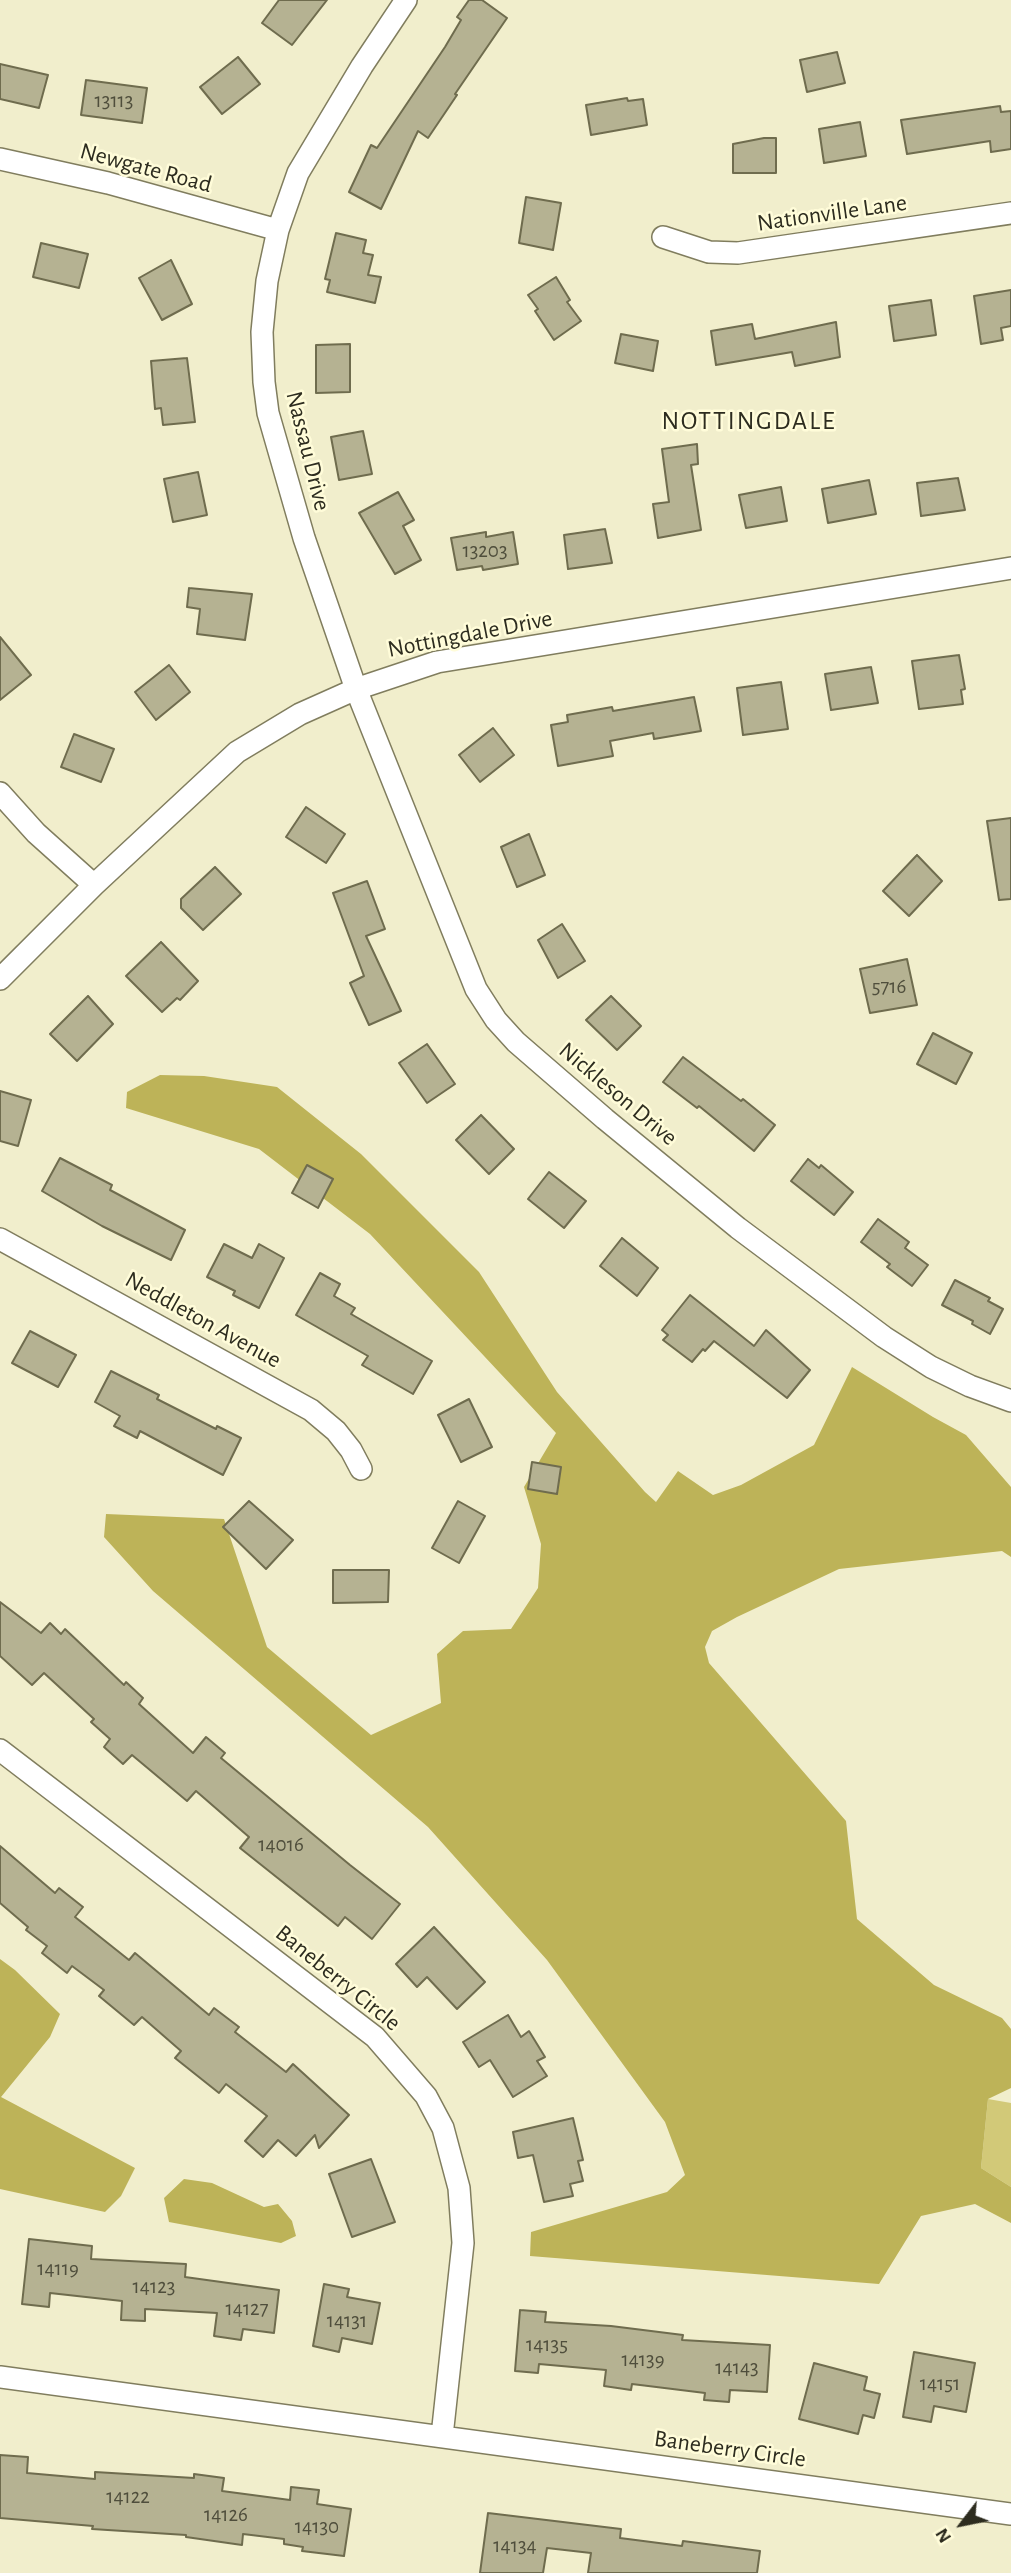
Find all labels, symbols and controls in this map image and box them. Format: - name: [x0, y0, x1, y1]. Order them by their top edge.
- house number: 13113: [95, 88, 133, 114]
- street label: Newgate Road: [77, 137, 215, 199]
- street label: Nationville Lane: [755, 188, 909, 238]
- street label: Nassau Drive: [279, 388, 337, 514]
- district label: NOTTINGDALE: [663, 405, 835, 437]
- house number: 13203: [462, 538, 508, 564]
- street label: Nottingdale Drive: [385, 604, 555, 664]
- house number: 5716: [872, 974, 906, 1000]
- street label: Nickleson Drive: [553, 1036, 683, 1152]
- street label: Neddleton Avenue: [120, 1265, 286, 1375]
- house number: 14016: [258, 1832, 304, 1858]
- street label: Baneberry Circle: [270, 1919, 406, 2037]
- house number: 14119: [37, 2256, 79, 2282]
- house number: 14123: [133, 2274, 175, 2300]
- house number: 14127: [226, 2296, 268, 2322]
- house number: 14131: [327, 2308, 367, 2334]
- house number: 14135: [526, 2332, 568, 2358]
- house number: 14139: [621, 2347, 665, 2373]
- house number: 14143: [715, 2355, 759, 2381]
- house number: 14151: [920, 2371, 960, 2397]
- street label: Baneberry Circle: [652, 2424, 808, 2474]
- house number: 14122: [106, 2484, 150, 2510]
- north arrow: [927, 2489, 997, 2559]
- house number: 14126: [204, 2502, 248, 2528]
- house number: 14130: [295, 2514, 339, 2540]
- text: N: [932, 2525, 955, 2546]
- house number: 14134: [493, 2533, 537, 2559]

